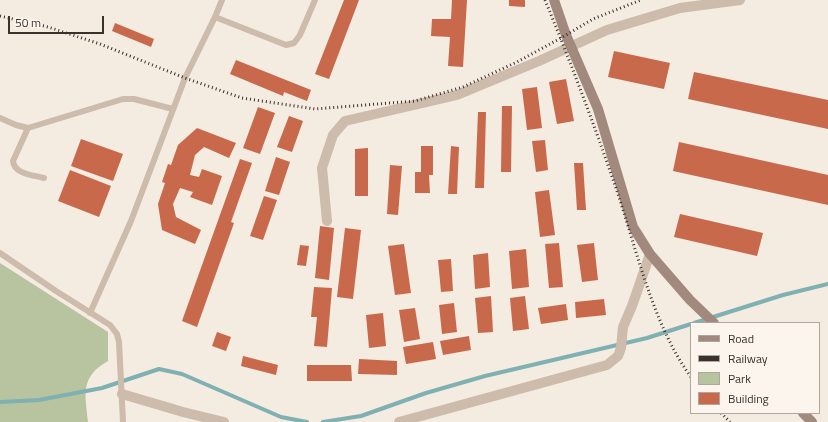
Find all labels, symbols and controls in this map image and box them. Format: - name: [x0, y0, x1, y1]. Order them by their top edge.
- scale bar: [10, 8, 106, 34]
- text: 50 m: [15, 13, 41, 32]
- legend: [690, 322, 820, 414]
- text: Road: [728, 329, 754, 348]
- text: Railway: [728, 349, 768, 368]
- text: Park: [728, 369, 751, 388]
- text: Building: [728, 389, 769, 408]

